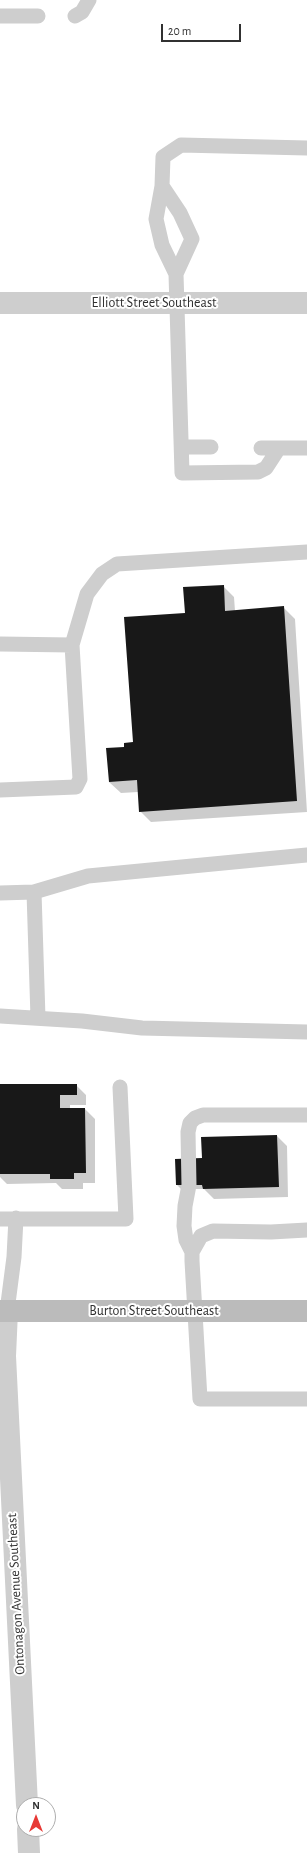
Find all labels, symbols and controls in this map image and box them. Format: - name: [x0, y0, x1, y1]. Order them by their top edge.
- scale bar: [163, 16, 243, 42]
- text: 20 m: [168, 25, 191, 37]
- street label: Elliott Street Southeast: [91, 295, 217, 311]
- street label: Burton Street Southeast: [89, 1303, 219, 1319]
- street label: Ontonagon Avenue Southeast: [3, 1513, 29, 1675]
- north arrow: [16, 1797, 56, 1837]
- text: N: [32, 1800, 40, 1811]

